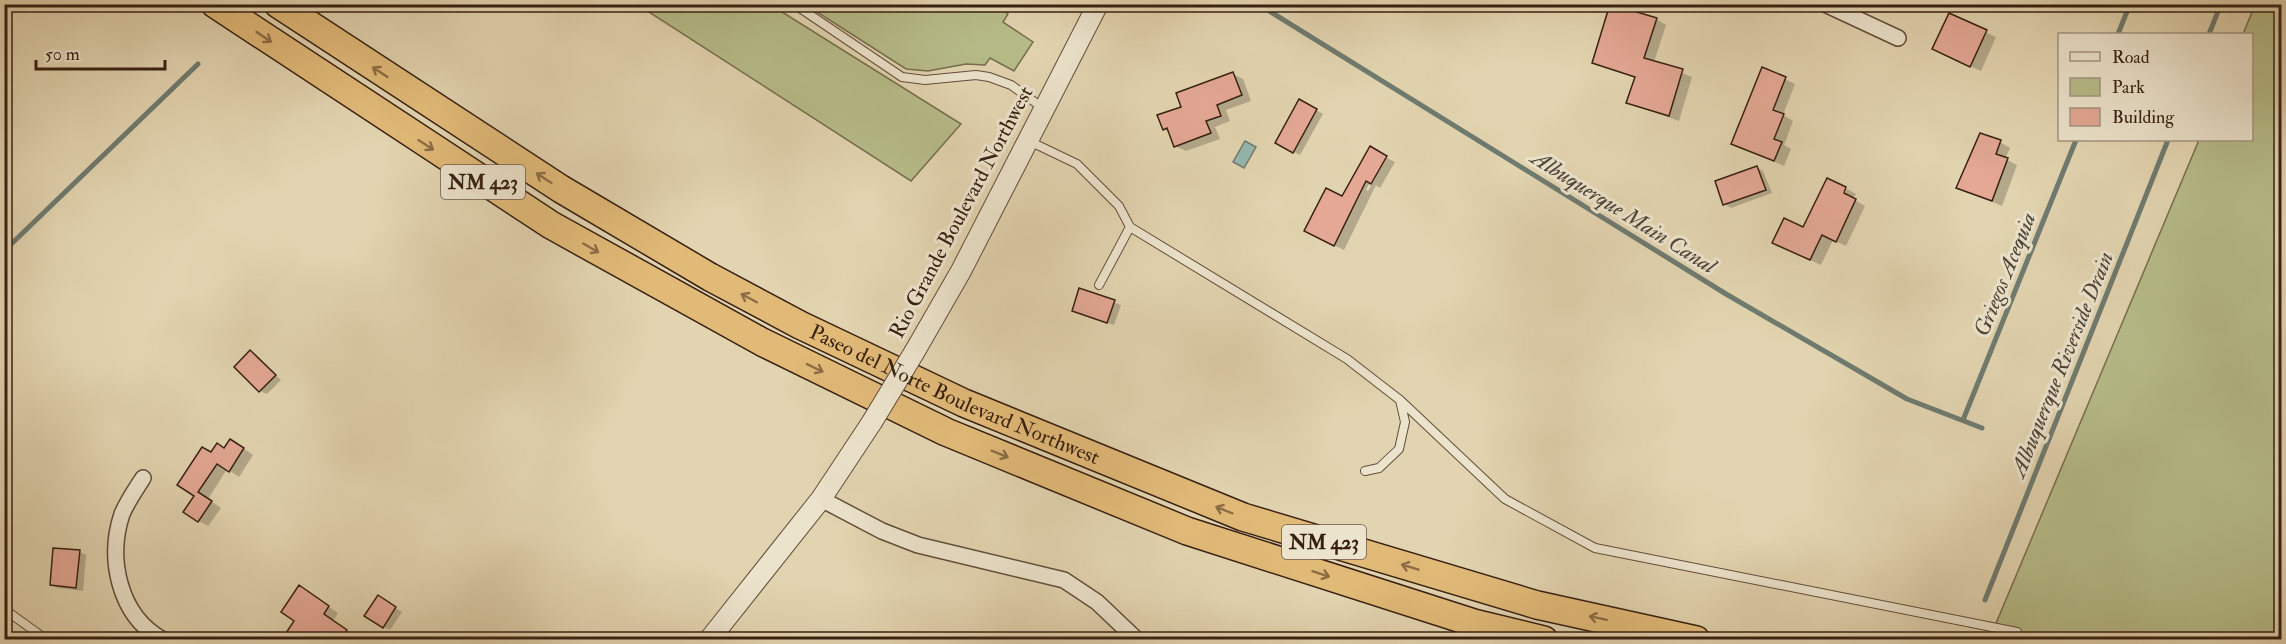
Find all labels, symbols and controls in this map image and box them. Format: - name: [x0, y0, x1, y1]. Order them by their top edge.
- one-way arrow: [255, 31, 271, 43]
- scale bar: [36, 33, 165, 71]
- legend: [2058, 33, 2253, 141]
- text: 50 m: [45, 43, 80, 66]
- text: Road: [2112, 46, 2150, 69]
- one-way arrow: [373, 66, 389, 78]
- text: Park: [2112, 76, 2145, 99]
- street label: Rio Grande Boulevard Northwest: [883, 81, 1040, 343]
- text: Building: [2112, 106, 2175, 129]
- one-way arrow: [417, 139, 434, 151]
- water label: Albuquerque Main Canal: [1524, 143, 1722, 281]
- road number: NM 423: [441, 165, 525, 199]
- one-way arrow: [536, 172, 553, 184]
- water label: Griegos Acequia: [1967, 208, 2042, 340]
- one-way arrow: [582, 242, 599, 254]
- water label: Albuquerque Riverside Drain: [2003, 248, 2120, 483]
- one-way arrow: [740, 292, 758, 303]
- street label: Paseo del Norte Boulevard Northwest: [805, 319, 1104, 471]
- one-way arrow: [805, 362, 823, 374]
- one-way arrow: [991, 449, 1009, 460]
- one-way arrow: [1215, 504, 1233, 515]
- road number: NM 423: [1282, 525, 1366, 559]
- one-way arrow: [1401, 561, 1420, 572]
- one-way arrow: [1311, 569, 1330, 580]
- one-way arrow: [1589, 612, 1608, 624]

